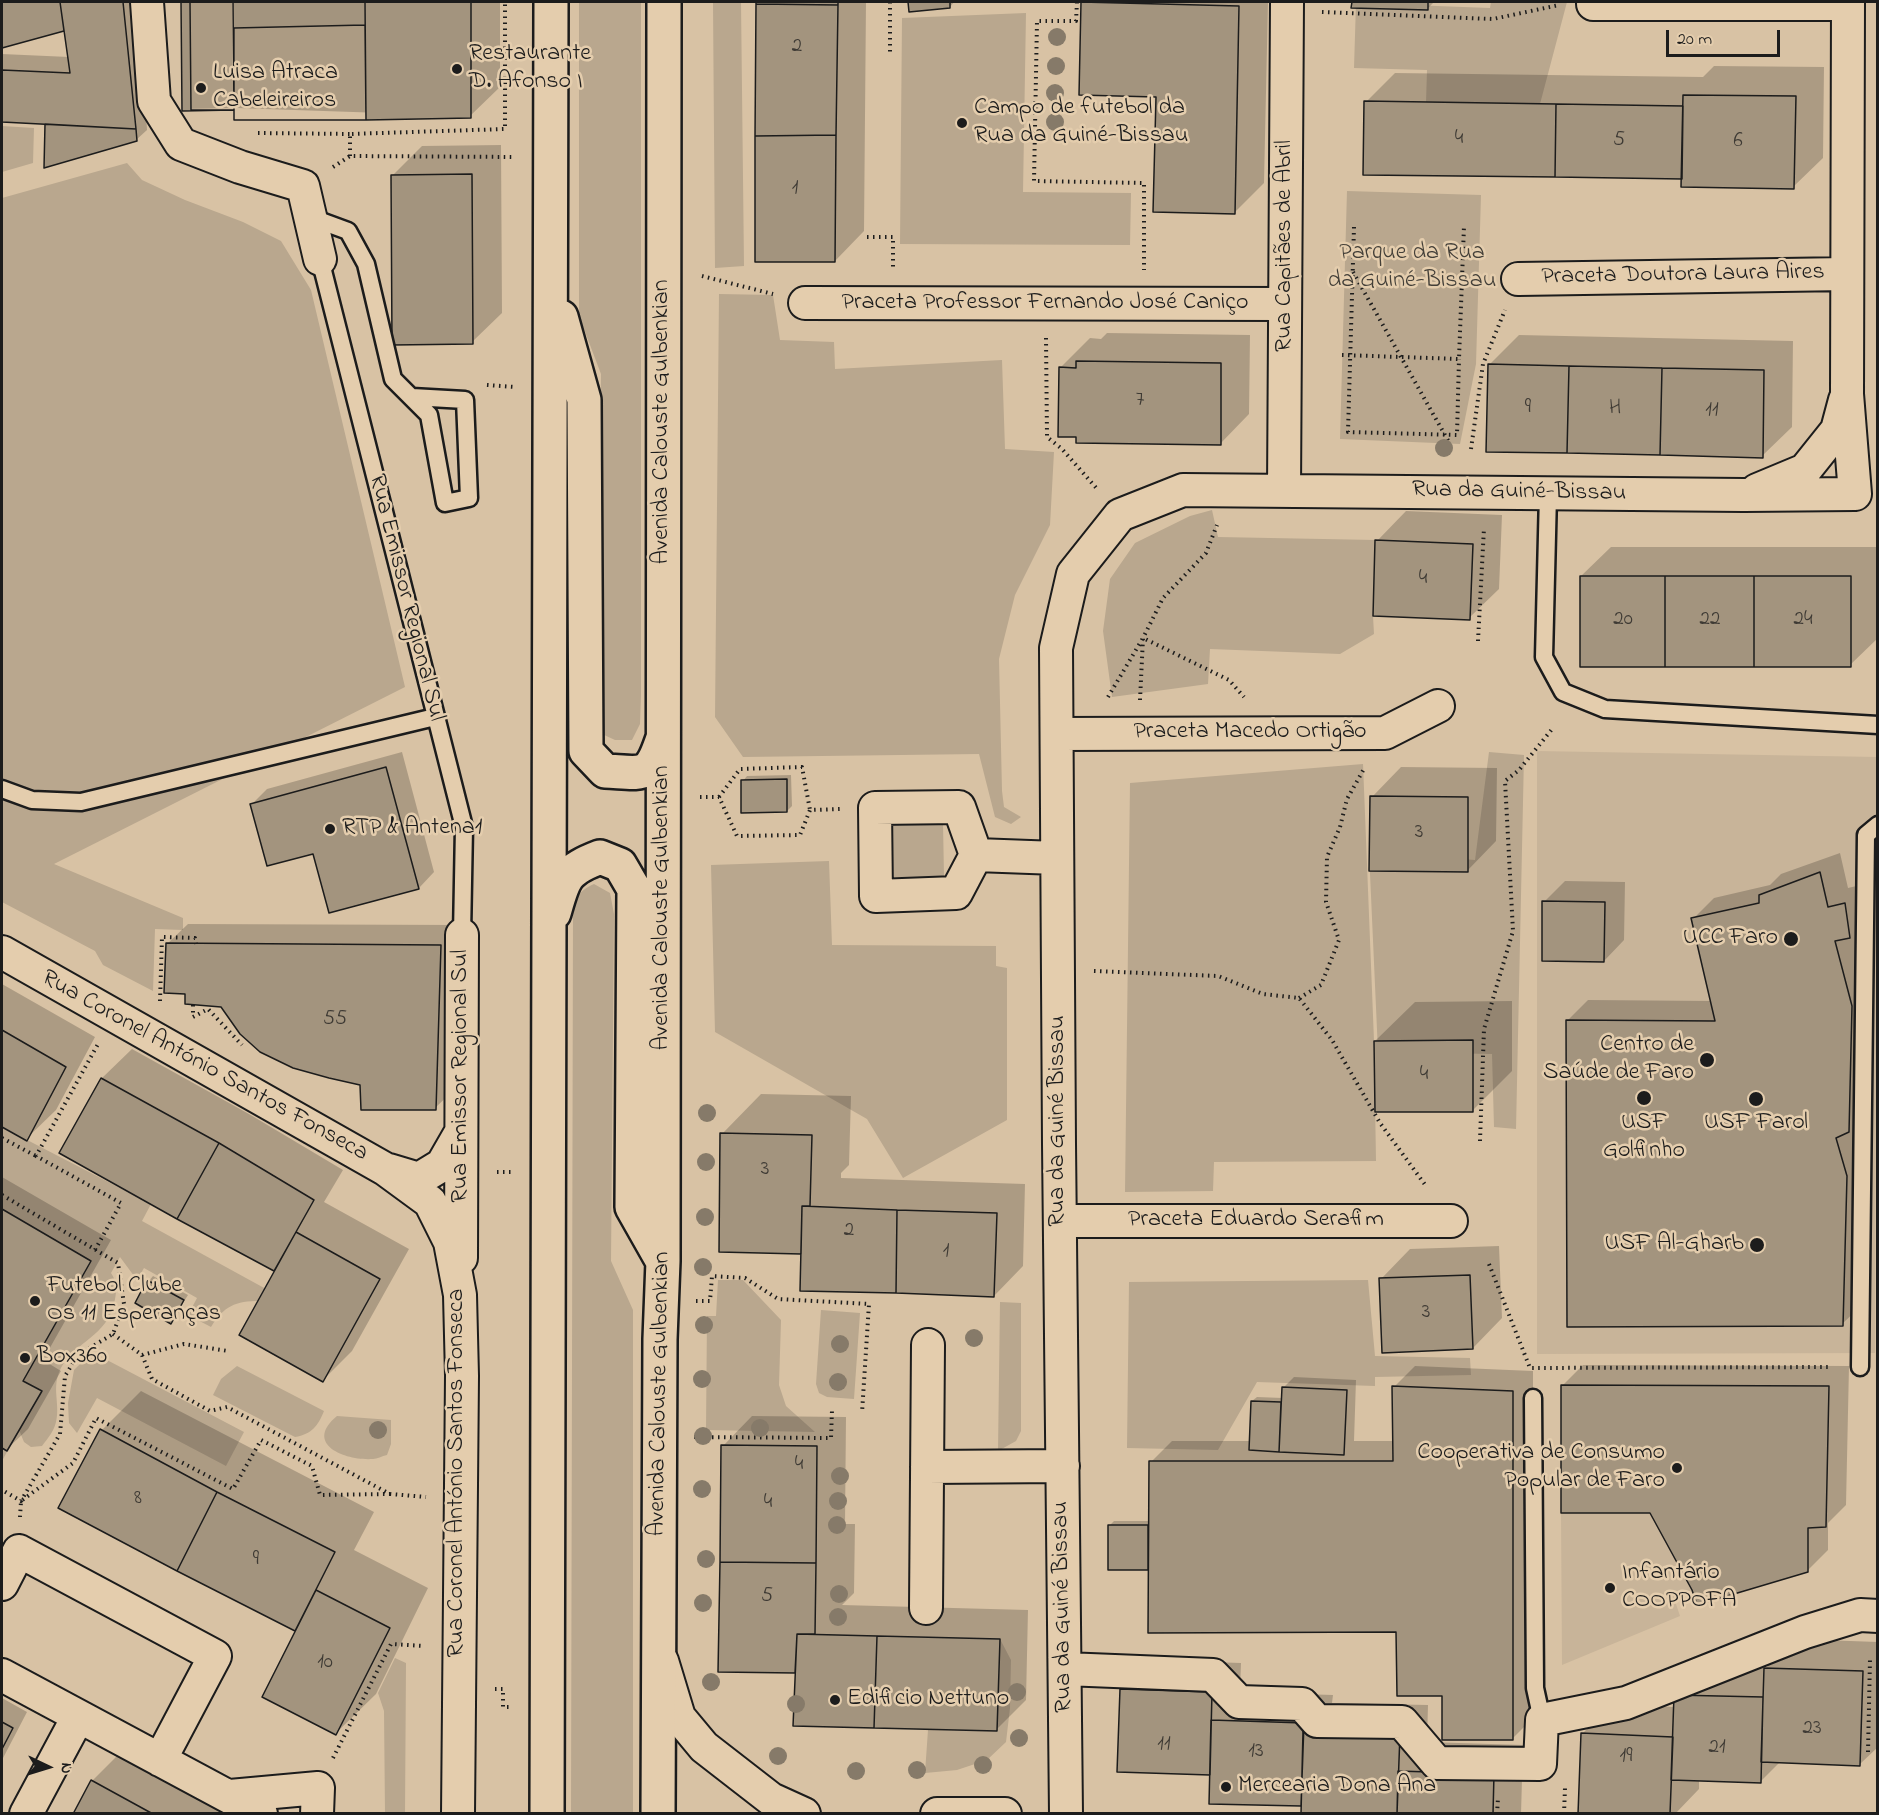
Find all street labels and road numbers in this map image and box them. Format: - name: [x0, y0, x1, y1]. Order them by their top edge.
- street label: Rua Capitães de Abril: [1272, 140, 1300, 352]
- street label: Praceta Doutora Laura Aires: [1541, 259, 1825, 293]
- street label: Avenida Calouste Gulbenkian: [649, 279, 677, 565]
- street label: Praceta Professor Fernando José Caniço: [842, 290, 1248, 318]
- street label: Rua Emissor Regional Sul: [360, 472, 450, 724]
- street label: Rua da Guiné-Bissau: [1412, 477, 1626, 509]
- street label: Praceta Macedo Ortigão: [1133, 719, 1367, 747]
- street label: Avenida Calouste Gulbenkian: [649, 765, 677, 1051]
- street label: Rua Emissor Regional Sul: [448, 949, 476, 1203]
- street label: Rua Coronel António Santos Fonseca: [36, 965, 372, 1169]
- street label: Rua da Guiné Bissau: [1045, 1015, 1073, 1227]
- street label: Praceta Eduardo Serafim: [1128, 1207, 1384, 1235]
- street label: Avenida Calouste Gulbenkian: [644, 1251, 678, 1537]
- street label: Rua Coronel António Santos Fonseca: [444, 1288, 472, 1658]
- street label: Rua da Guiné Bissau: [1048, 1501, 1080, 1713]

